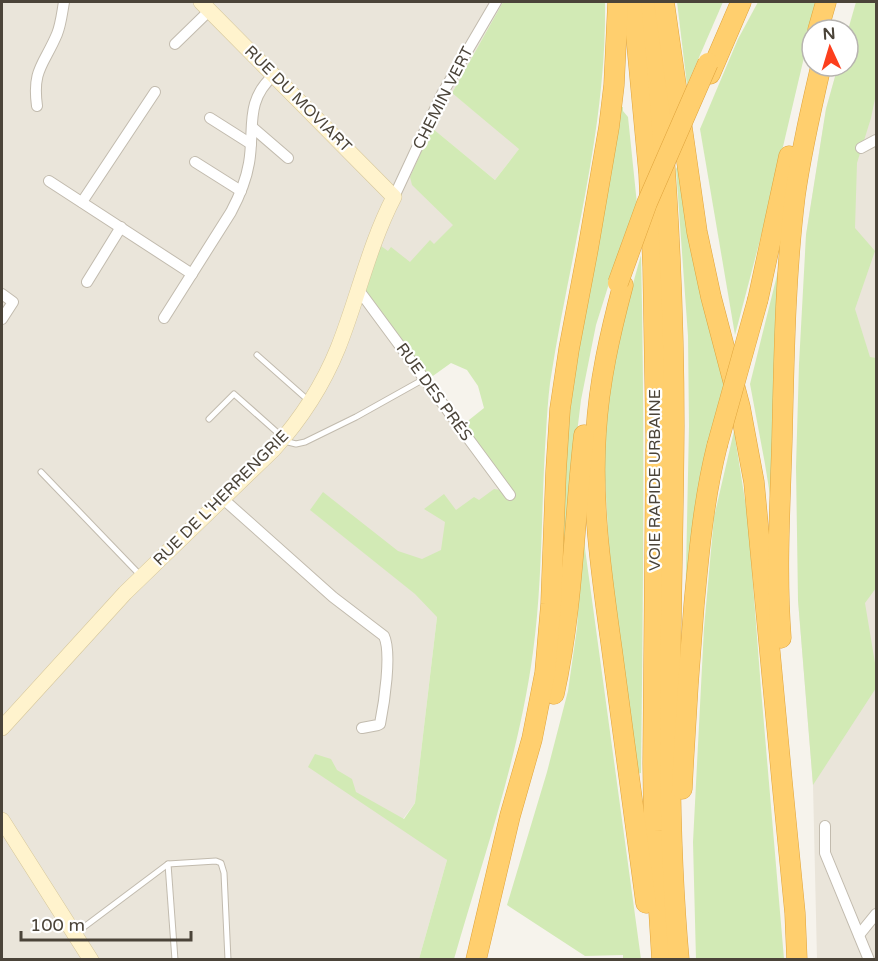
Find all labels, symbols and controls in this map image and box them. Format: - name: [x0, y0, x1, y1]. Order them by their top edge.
- north arrow: [800, 18, 860, 78]
- text: N: [822, 24, 836, 44]
- street label: RUE DU MOVIART: [240, 41, 356, 157]
- street label: CHEMIN VERT: [408, 43, 478, 153]
- street label: RUE DES PRÉS: [392, 339, 476, 445]
- street label: VOIE RAPIDE URBAINE: [645, 389, 665, 571]
- street label: RUE DE L'HERRENGRIE: [149, 426, 293, 570]
- scale bar: [21, 904, 190, 942]
- text: 100 m: [30, 914, 85, 936]

